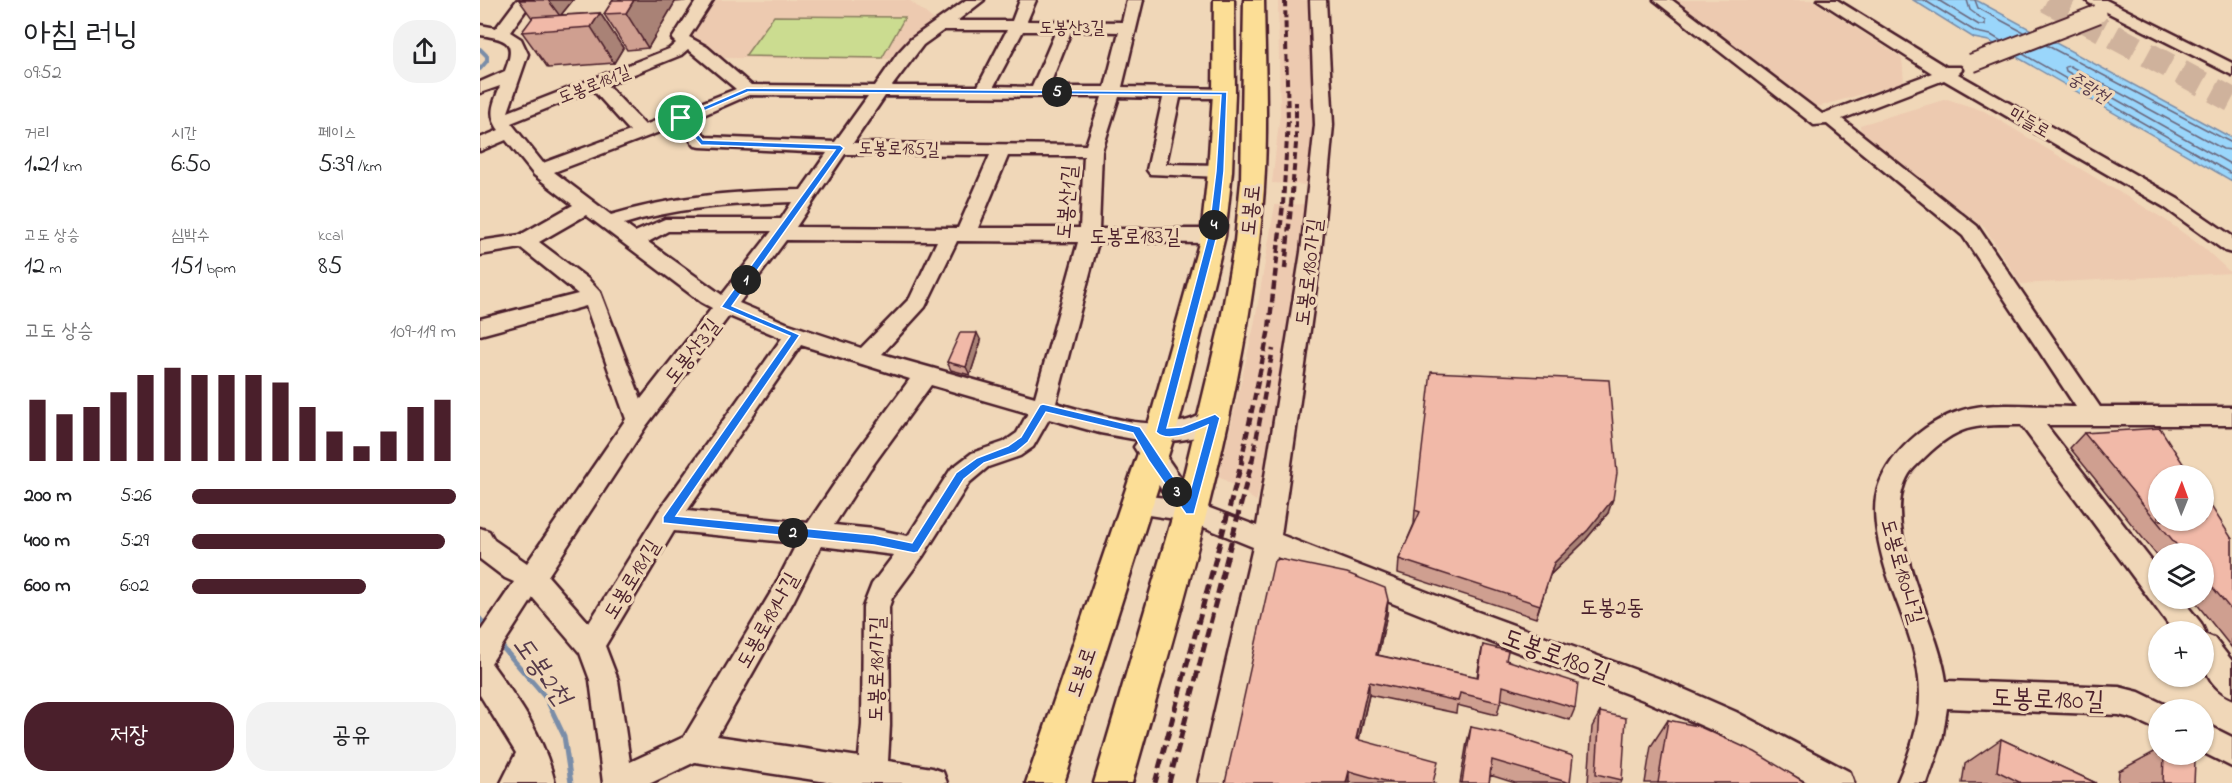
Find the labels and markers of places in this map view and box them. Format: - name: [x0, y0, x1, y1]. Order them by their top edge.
- pin: 5: [1042, 77, 1072, 107]
- pin: [655, 92, 706, 143]
- pin: 4: [1199, 210, 1229, 240]
- pin: 1: [731, 265, 761, 295]
- pin: 3: [1162, 477, 1192, 507]
- pin: 2: [778, 518, 808, 548]

